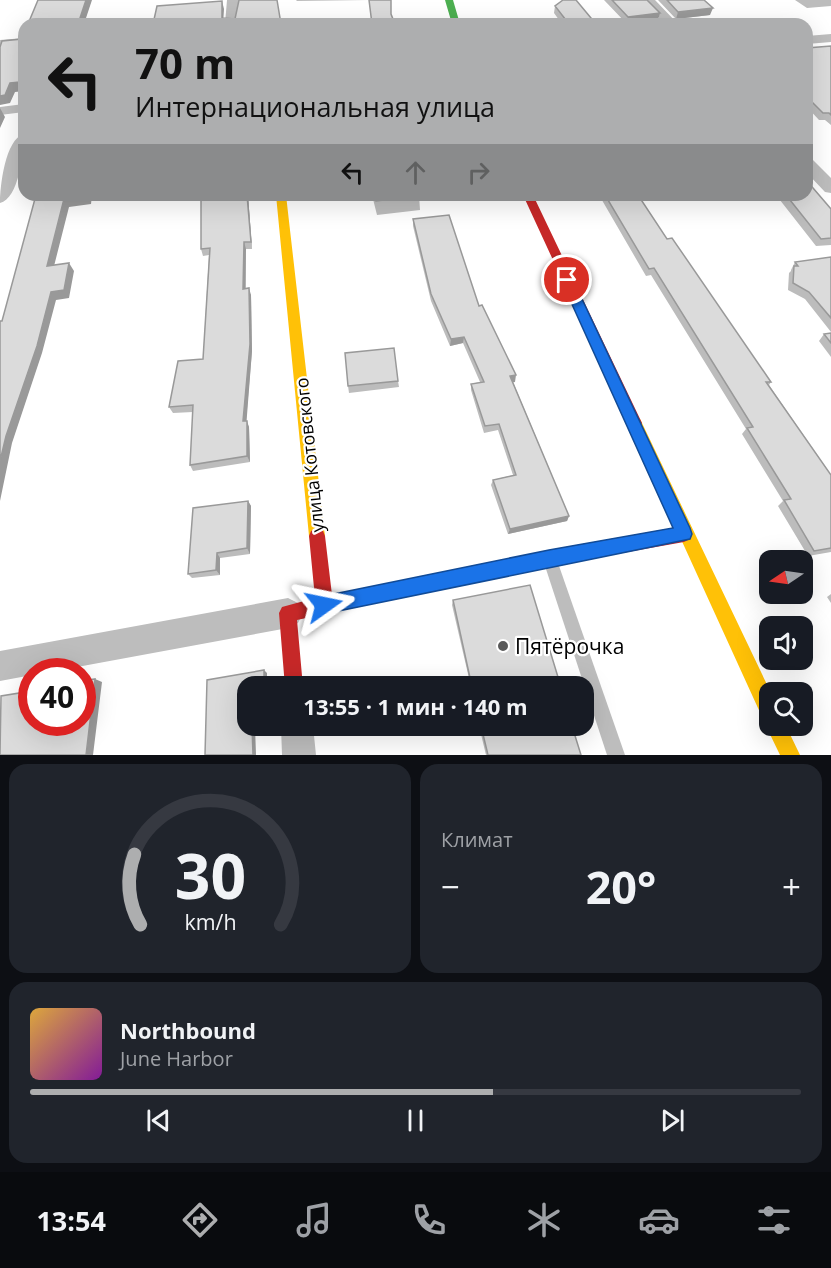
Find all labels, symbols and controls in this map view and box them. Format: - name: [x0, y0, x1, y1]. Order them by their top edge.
- text: 70 m: [135, 34, 235, 91]
- icon: left: [36, 42, 114, 120]
- text: Интернациональная улица: [135, 88, 495, 125]
- icon: left: [336, 156, 369, 189]
- icon: ahead: [399, 156, 432, 189]
- icon: right: [462, 156, 495, 189]
- pin: [541, 254, 592, 305]
- icon: arrive: [550, 263, 583, 296]
- street label: улица Котовского: [289, 376, 329, 534]
- north arrow: [759, 550, 813, 604]
- map controls: [759, 550, 813, 736]
- position arrow: [292, 573, 356, 637]
- button: sound: [759, 616, 813, 670]
- place label: Пятёрочка: [515, 632, 624, 660]
- marker: Пятёрочка: [496, 639, 510, 653]
- speed limit sign: 40: [18, 658, 96, 736]
- button: search: [759, 682, 813, 736]
- text: 13:55 · 1 мин · 140 m: [303, 691, 528, 721]
- text: Климат: [441, 826, 513, 853]
- text: 30: [174, 832, 246, 917]
- text: 20°: [586, 856, 656, 917]
- text: −: [441, 864, 460, 909]
- text: +: [782, 864, 801, 909]
- text: km/h: [184, 908, 236, 937]
- text: Northbound: [120, 1015, 256, 1045]
- text: June Harbor: [120, 1045, 233, 1072]
- icon: previous: [142, 1104, 175, 1137]
- icon: pause: [399, 1104, 432, 1137]
- icon: next: [656, 1104, 689, 1137]
- icon: directions: [179, 1199, 221, 1241]
- icon: music: [293, 1199, 335, 1241]
- icon: phone: [408, 1199, 450, 1241]
- icon: climate: [523, 1199, 565, 1241]
- icon: car: [638, 1199, 680, 1241]
- icon: filters: [753, 1199, 795, 1241]
- text: 13:54: [36, 1202, 106, 1239]

